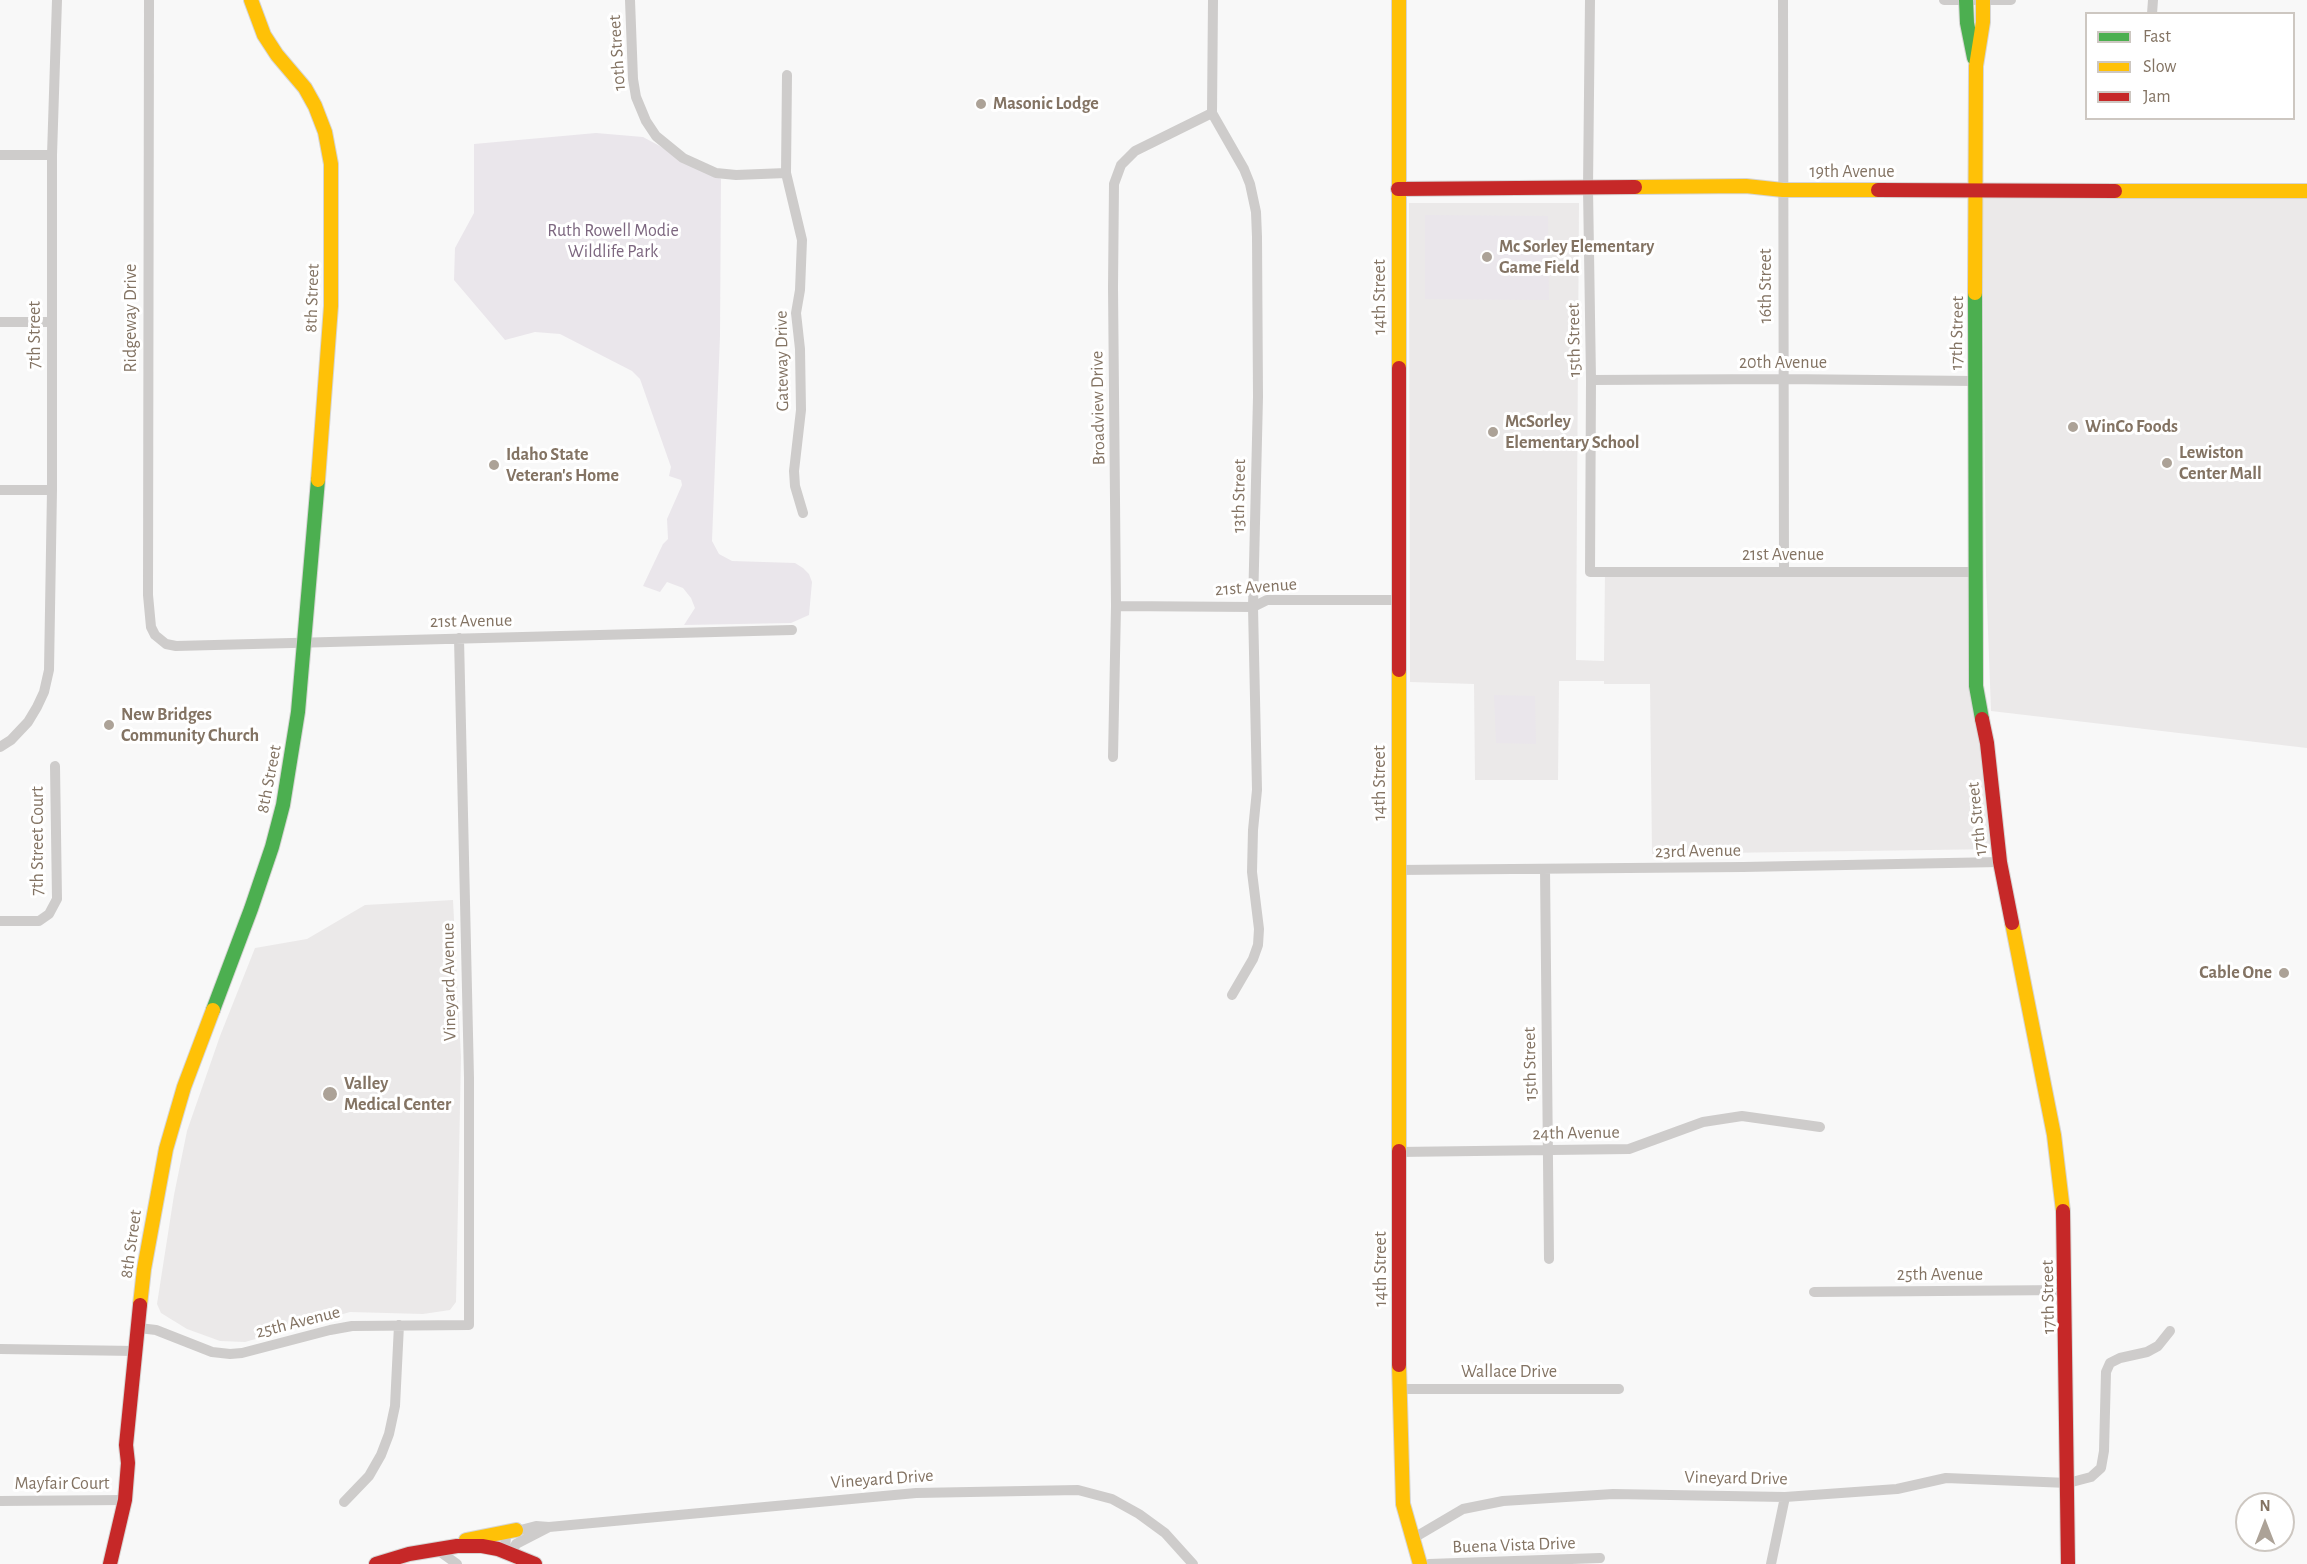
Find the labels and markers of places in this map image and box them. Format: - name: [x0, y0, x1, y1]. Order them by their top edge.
- place label: Masonic Lodge: [993, 93, 1099, 115]
- marker: Masonic Lodge: [974, 97, 988, 111]
- place label: Mc Sorley Elementary Game Field: [1499, 236, 1654, 278]
- marker: Mc Sorley Elementary Game Field: [1480, 250, 1494, 264]
- place label: McSorley Elementary School: [1505, 411, 1640, 454]
- place label: WinCo Foods: [2085, 416, 2178, 438]
- marker: WinCo Foods: [2066, 420, 2080, 434]
- marker: McSorley Elementary School: [1486, 425, 1500, 439]
- place label: Lewiston Center Mall: [2179, 442, 2262, 484]
- place label: Idaho State Veteran's Home: [506, 444, 619, 486]
- marker: Lewiston Center Mall: [2160, 456, 2174, 470]
- marker: Idaho State Veteran's Home: [487, 458, 501, 472]
- place label: New Bridges Community Church: [121, 704, 259, 746]
- marker: New Bridges Community Church: [102, 718, 116, 732]
- place label: Cable One: [2199, 962, 2272, 984]
- marker: Cable One: [2277, 966, 2291, 980]
- place label: Valley Medical Center: [344, 1073, 451, 1116]
- marker: Valley Medical Center: [321, 1085, 339, 1103]

